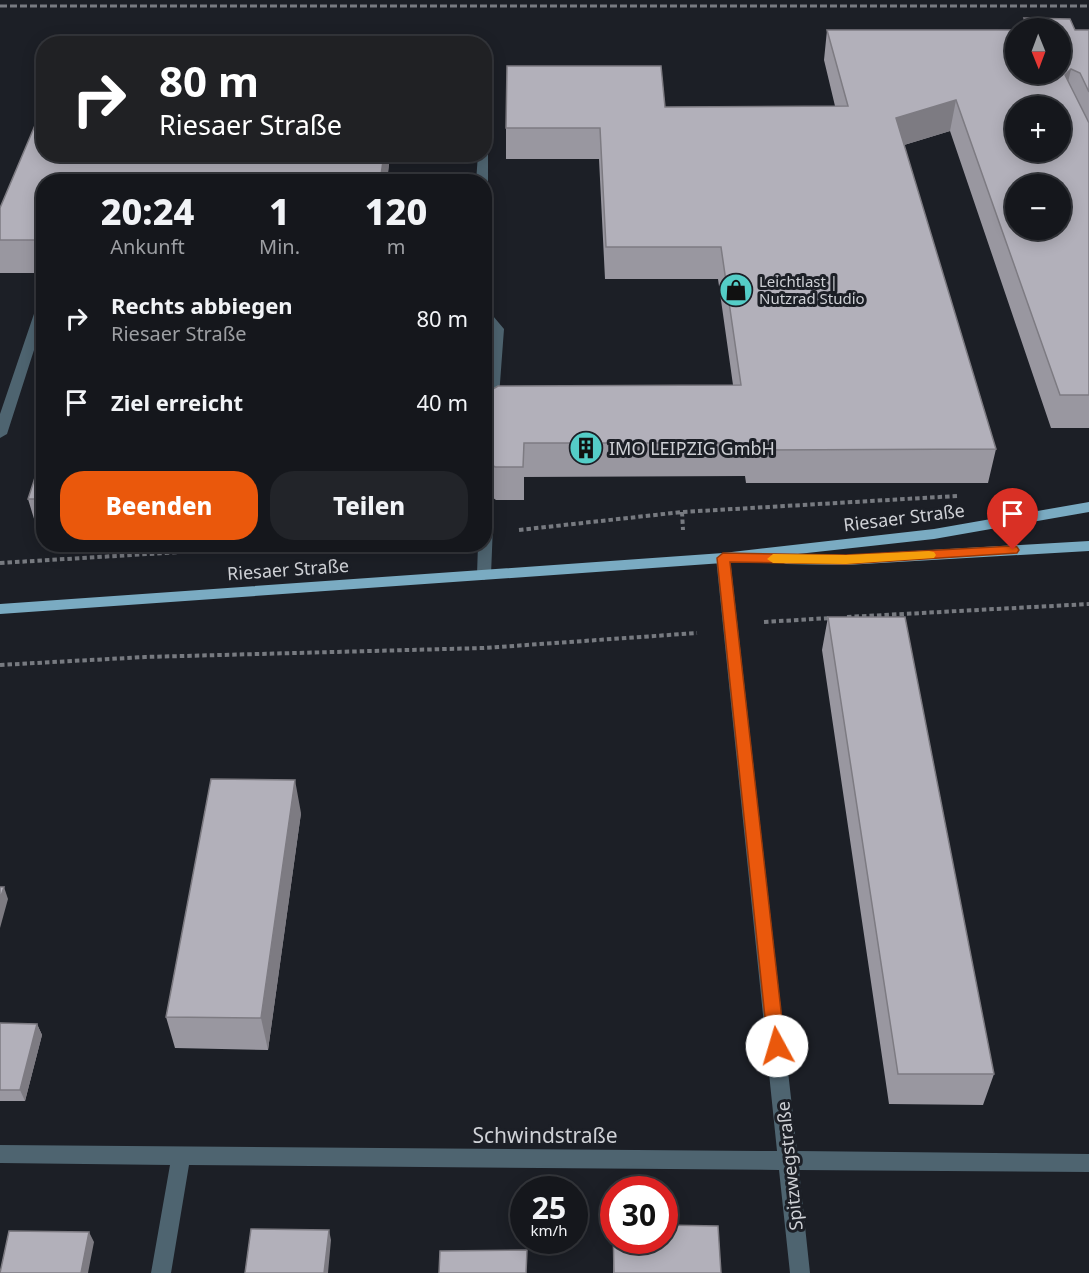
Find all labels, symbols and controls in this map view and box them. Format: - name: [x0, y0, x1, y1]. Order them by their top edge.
- north arrow: [1005, 18, 1071, 84]
- map controls: [1005, 18, 1071, 240]
- text: 80 m: [159, 52, 259, 109]
- icon: right: [60, 60, 138, 138]
- button: +: [1005, 96, 1071, 162]
- text: Riesaer Straße: [159, 106, 342, 143]
- button: −: [1005, 174, 1071, 240]
- text: 20:24: [101, 187, 194, 236]
- text: 1: [269, 187, 290, 236]
- text: 120: [365, 187, 427, 236]
- text: Ankunft: [110, 233, 185, 260]
- text: Min.: [259, 233, 300, 260]
- text: m: [387, 233, 405, 260]
- place label: Leichtlast | Nutzrad Studio: [759, 271, 865, 308]
- shop icon: Leichtlast | Nutzrad Studio: [718, 272, 754, 308]
- text: Rechts abbiegen: [111, 290, 293, 320]
- icon: right: [60, 302, 93, 335]
- text: 80 m: [417, 303, 468, 333]
- text: Riesaer Straße: [111, 320, 247, 347]
- icon: arrive: [60, 386, 93, 419]
- text: Ziel erreicht: [111, 387, 243, 417]
- text: 40 m: [417, 387, 468, 417]
- building icon: IMO LEIPZIG GmbH: [568, 430, 604, 466]
- place label: IMO LEIPZIG GmbH: [609, 436, 775, 460]
- button: Beenden: [60, 471, 258, 540]
- button: Teilen: [270, 471, 468, 540]
- pin: [987, 488, 1038, 550]
- icon: arrive: [996, 497, 1029, 530]
- street label: Riesaer Straße: [842, 498, 966, 536]
- street label: Riesaer Straße: [226, 553, 350, 585]
- position arrow: [745, 1014, 809, 1078]
- street label: Spitzwegstraße: [770, 1100, 808, 1232]
- street label: Schwindstraße: [472, 1121, 618, 1149]
- speed limit sign: 30: [600, 1176, 678, 1254]
- text: 25: [532, 1187, 566, 1228]
- text: km/h: [531, 1220, 567, 1240]

